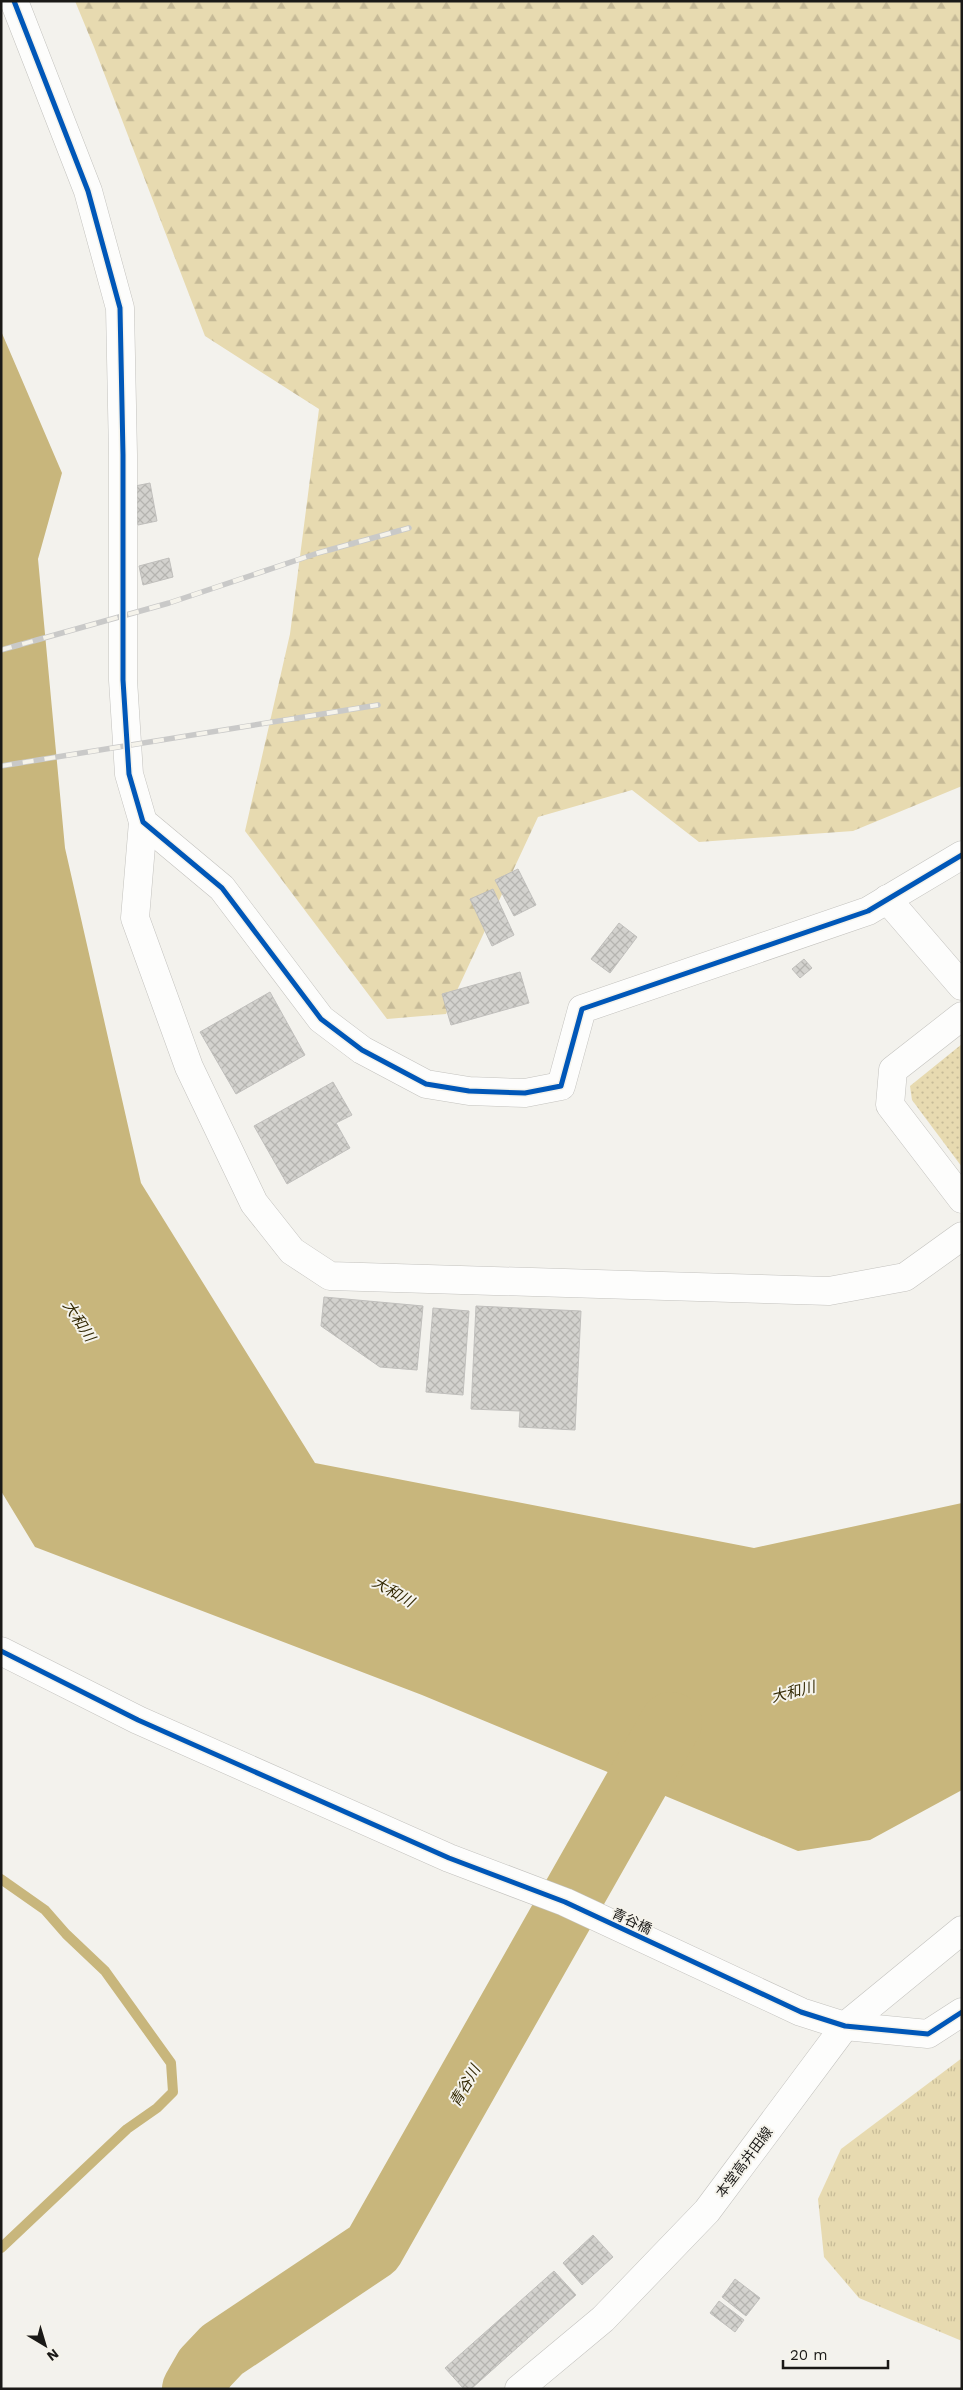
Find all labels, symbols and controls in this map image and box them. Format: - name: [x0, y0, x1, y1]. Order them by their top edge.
- water label: 大和川: [59, 1297, 100, 1346]
- water label: 大和川: [369, 1573, 419, 1612]
- water label: 大和川: [769, 1677, 819, 1706]
- street label: 青谷橋: [610, 1905, 654, 1937]
- water label: 青谷川: [446, 2060, 485, 2110]
- street label: 本堂高井田線: [712, 2124, 776, 2200]
- north arrow: [20, 2320, 70, 2370]
- scale bar: [783, 2338, 888, 2370]
- text: N: [44, 2346, 62, 2365]
- text: 20 m: [790, 2346, 828, 2364]

